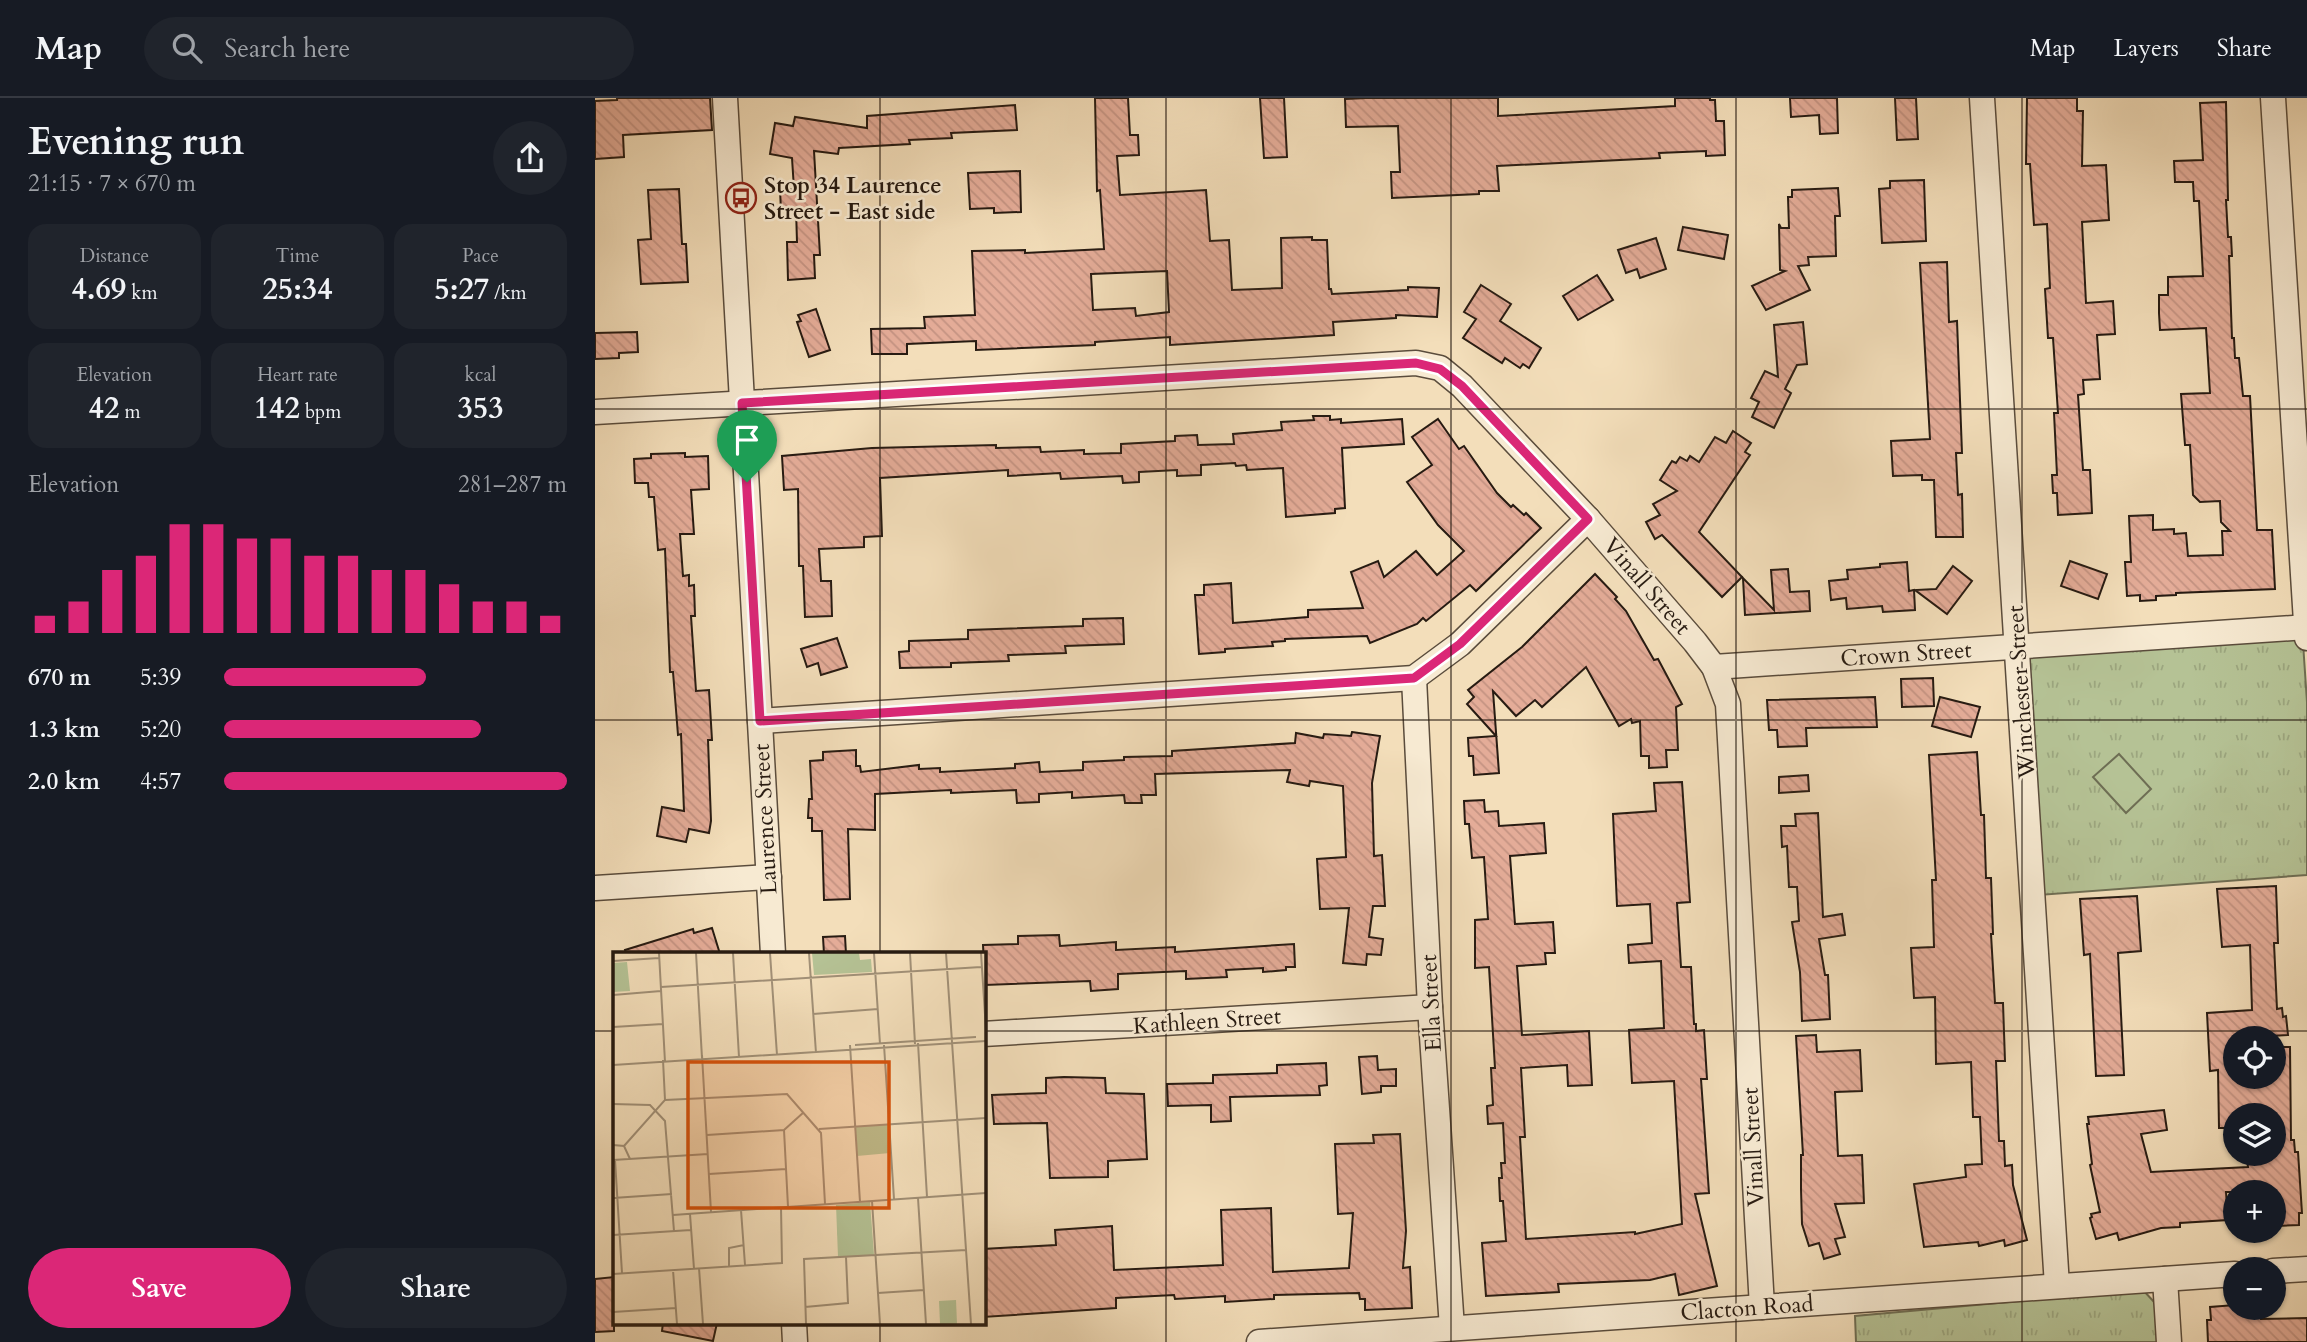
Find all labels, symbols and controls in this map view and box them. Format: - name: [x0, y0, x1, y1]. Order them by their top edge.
- search box: [144, 17, 634, 80]
- text: Map: [35, 26, 102, 71]
- icon: search: [168, 29, 206, 67]
- text: Search here: [224, 31, 350, 66]
- text: Map: [2030, 32, 2076, 65]
- text: Layers: [2114, 32, 2179, 65]
- text: Share: [2217, 32, 2272, 65]
- text: Evening run: [28, 116, 244, 168]
- button: share: [493, 121, 567, 195]
- text: 21:15 · 7 × 670 m: [28, 168, 196, 199]
- place label: Stop 34 Laurence Street - East side: [764, 170, 942, 227]
- bus stop icon: Stop 34 Laurence Street - East side: [724, 181, 758, 215]
- text: Distance: [80, 243, 149, 269]
- text: Time: [276, 243, 319, 269]
- text: Pace: [462, 243, 499, 269]
- text: 4.69: [71, 269, 126, 310]
- text: 25:34: [262, 269, 333, 310]
- text: 5:27: [434, 269, 489, 310]
- text: km: [126, 280, 158, 306]
- text: /km: [489, 280, 527, 306]
- text: Elevation: [77, 362, 152, 388]
- text: Heart rate: [257, 362, 338, 388]
- text: kcal: [465, 362, 496, 388]
- text: 42: [89, 388, 119, 429]
- text: 142: [254, 388, 300, 429]
- text: 353: [457, 388, 504, 429]
- text: m: [119, 399, 140, 425]
- text: bpm: [300, 399, 341, 425]
- pin: [717, 410, 777, 482]
- icon: arrive: [728, 421, 766, 459]
- text: Elevation: [28, 469, 119, 500]
- text: 281–287 m: [458, 469, 567, 500]
- street label: Vinall Street: [1596, 531, 1698, 641]
- street label: Winchester Street: [1999, 604, 2043, 781]
- street label: Crown Street: [1839, 634, 1973, 674]
- text: 670 m: [28, 662, 91, 693]
- text: 5:39: [140, 662, 181, 693]
- text: 1.3 km: [28, 714, 100, 745]
- text: 5:20: [140, 714, 181, 745]
- street label: Laurence Street: [746, 743, 784, 895]
- text: 2.0 km: [28, 766, 100, 797]
- text: 4:57: [140, 766, 181, 797]
- inset map: [613, 952, 985, 1324]
- street label: Ella Street: [1413, 954, 1449, 1052]
- street label: Kathleen Street: [1132, 1000, 1282, 1042]
- map controls: [2223, 1026, 2286, 1320]
- button: locate: [2223, 1026, 2286, 1089]
- street label: Vinall Street: [1734, 1086, 1772, 1208]
- button: layers: [2223, 1103, 2286, 1166]
- button: +: [2223, 1180, 2286, 1243]
- button: Save: [28, 1248, 291, 1328]
- button: Share: [305, 1248, 567, 1328]
- button: −: [2223, 1257, 2286, 1320]
- street label: Clacton Road: [1679, 1288, 1815, 1328]

